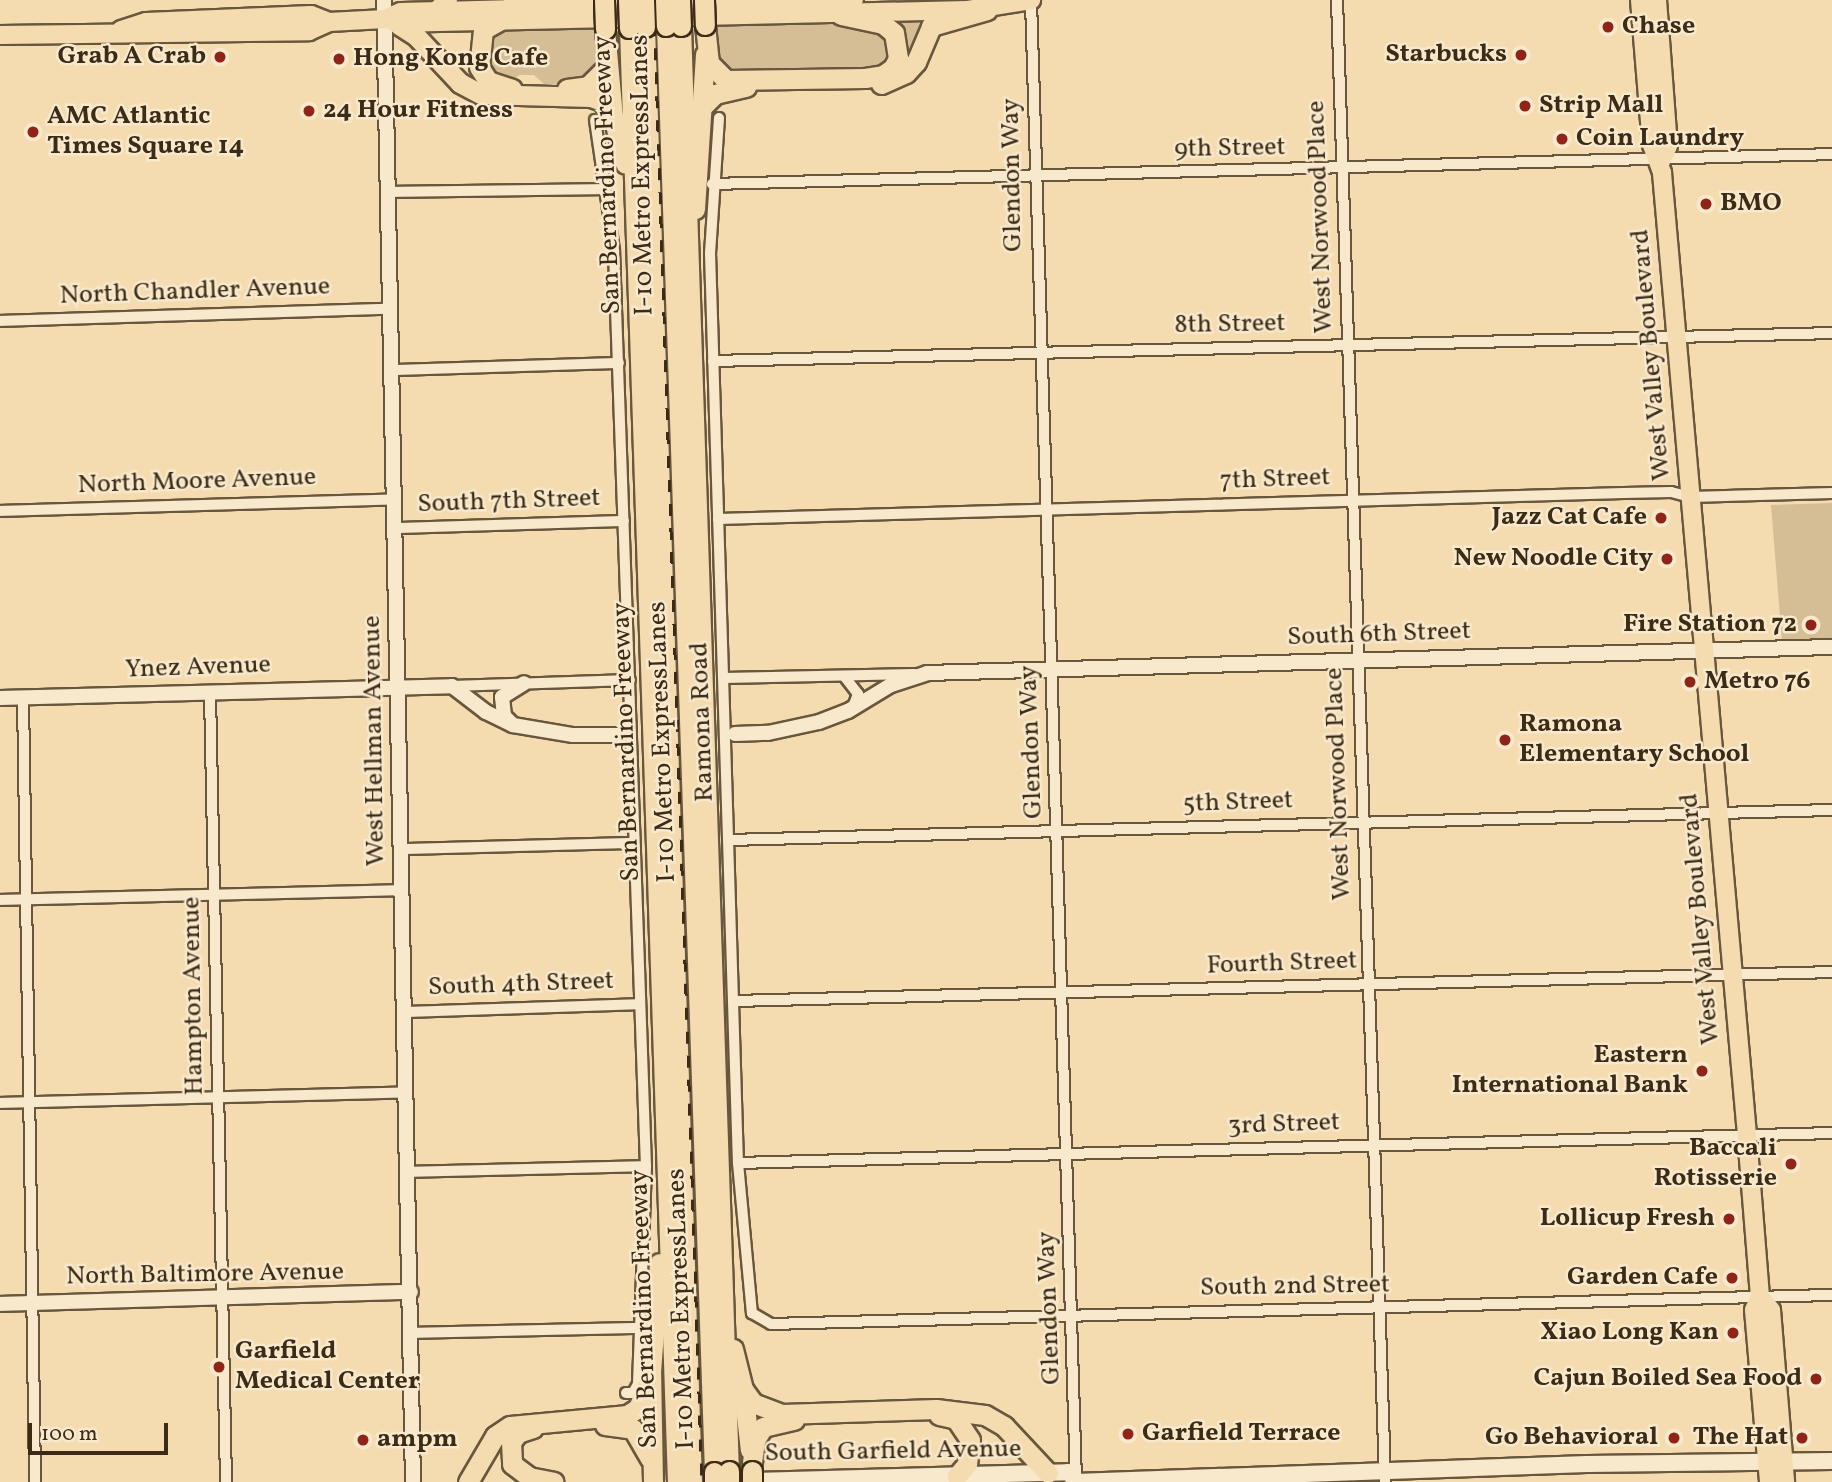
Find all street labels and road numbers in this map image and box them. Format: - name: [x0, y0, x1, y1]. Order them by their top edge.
- street label: I-10 Metro ExpressLanes: [625, 34, 661, 316]
- street label: San Bernardino Freeway: [588, 35, 628, 315]
- street label: Glendon Way: [996, 98, 1030, 252]
- street label: West Norwood Place: [1301, 100, 1341, 334]
- street label: 9th Street: [1174, 132, 1286, 166]
- street label: West Valley Boulevard: [1625, 227, 1679, 483]
- street label: North Chandler Avenue: [59, 272, 331, 312]
- street label: 8th Street: [1174, 308, 1286, 342]
- street label: North Moore Avenue: [77, 462, 317, 502]
- street label: 7th Street: [1219, 462, 1331, 498]
- street label: South 7th Street: [417, 483, 601, 521]
- street label: I-10 Metro ExpressLanes: [643, 601, 683, 883]
- street label: San Bernardino Freeway: [607, 602, 647, 882]
- street label: West Hellman Avenue: [357, 615, 393, 867]
- street label: South 6th Street: [1287, 616, 1471, 654]
- street label: Ramona Road: [685, 642, 721, 802]
- street label: Ynez Avenue: [125, 650, 271, 686]
- street label: Glendon Way: [1014, 664, 1050, 820]
- street label: West Norwood Place: [1319, 667, 1359, 901]
- street label: 5th Street: [1182, 785, 1294, 821]
- street label: West Valley Boulevard: [1674, 791, 1728, 1047]
- street label: Hampton Avenue: [177, 896, 211, 1096]
- street label: Fourth Street: [1206, 946, 1358, 982]
- street label: South 4th Street: [427, 966, 615, 1004]
- street label: 3rd Street: [1227, 1107, 1341, 1143]
- street label: I-10 Metro ExpressLanes: [662, 1168, 702, 1450]
- street label: San Bernardino Freeway: [625, 1169, 665, 1449]
- street label: Glendon Way: [1032, 1230, 1068, 1386]
- street label: North Baltimore Avenue: [66, 1257, 344, 1293]
- street label: South 2nd Street: [1200, 1270, 1390, 1304]
- street label: South Garfield Avenue: [764, 1434, 1022, 1470]

